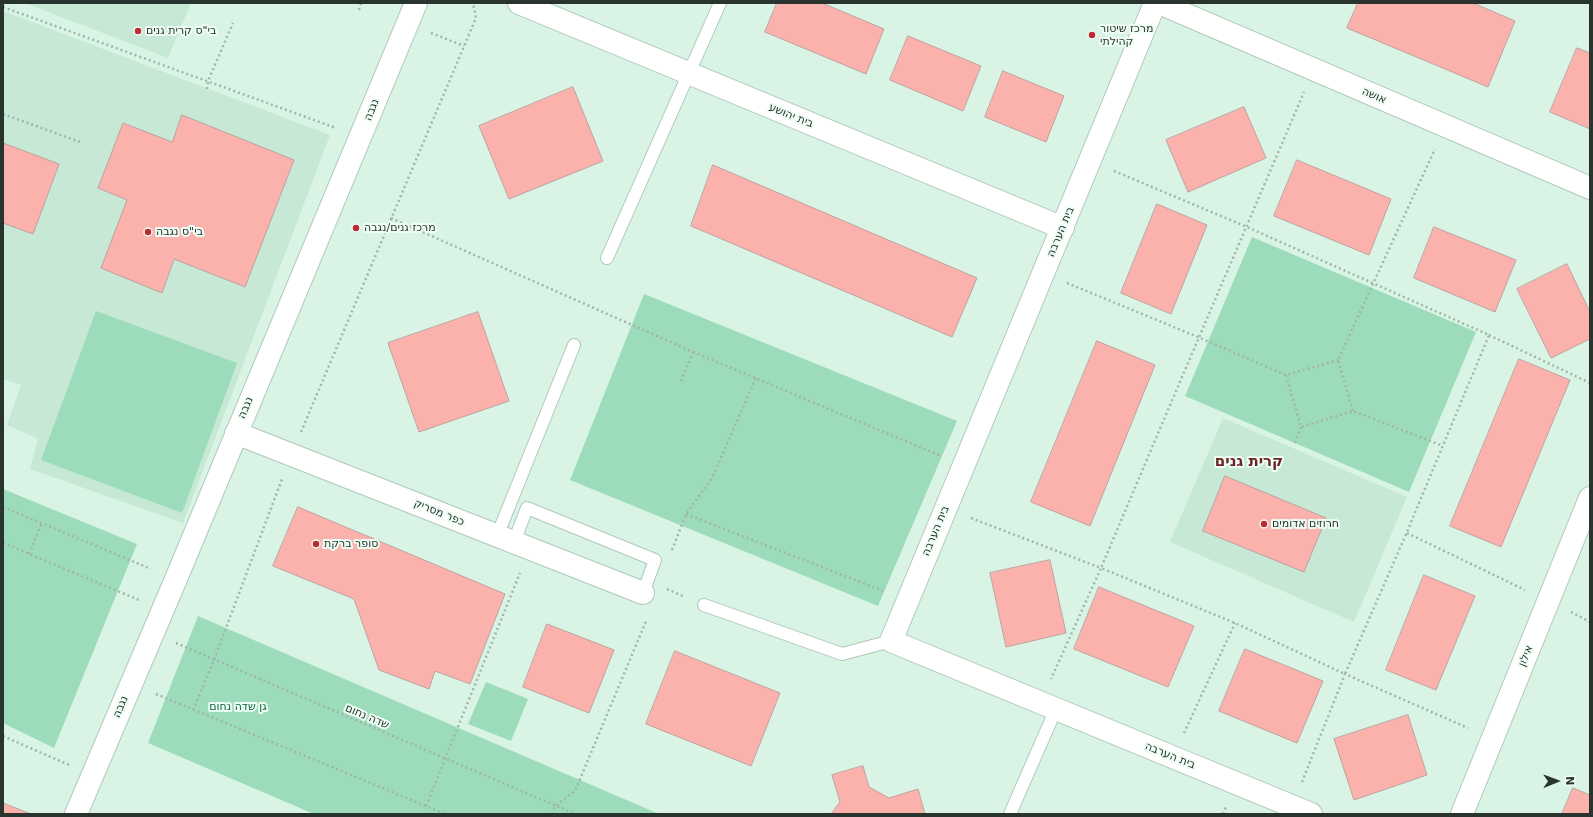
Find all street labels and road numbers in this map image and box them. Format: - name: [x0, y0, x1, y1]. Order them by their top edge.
- street label: אושה: [1360, 85, 1388, 107]
- street label: נגבה: [362, 97, 382, 123]
- street label: בית יהושע: [767, 101, 815, 131]
- street label: בית הערבה: [1044, 205, 1078, 259]
- street label: נגבה: [236, 395, 256, 421]
- street label: כפר מסריק: [412, 497, 466, 529]
- street label: בית הערבה: [919, 504, 953, 558]
- street label: אילון: [1516, 643, 1536, 669]
- street label: נגבה: [111, 694, 131, 720]
- street label: שדה נחום: [343, 702, 391, 732]
- street label: בית הערבה: [1143, 740, 1197, 772]

